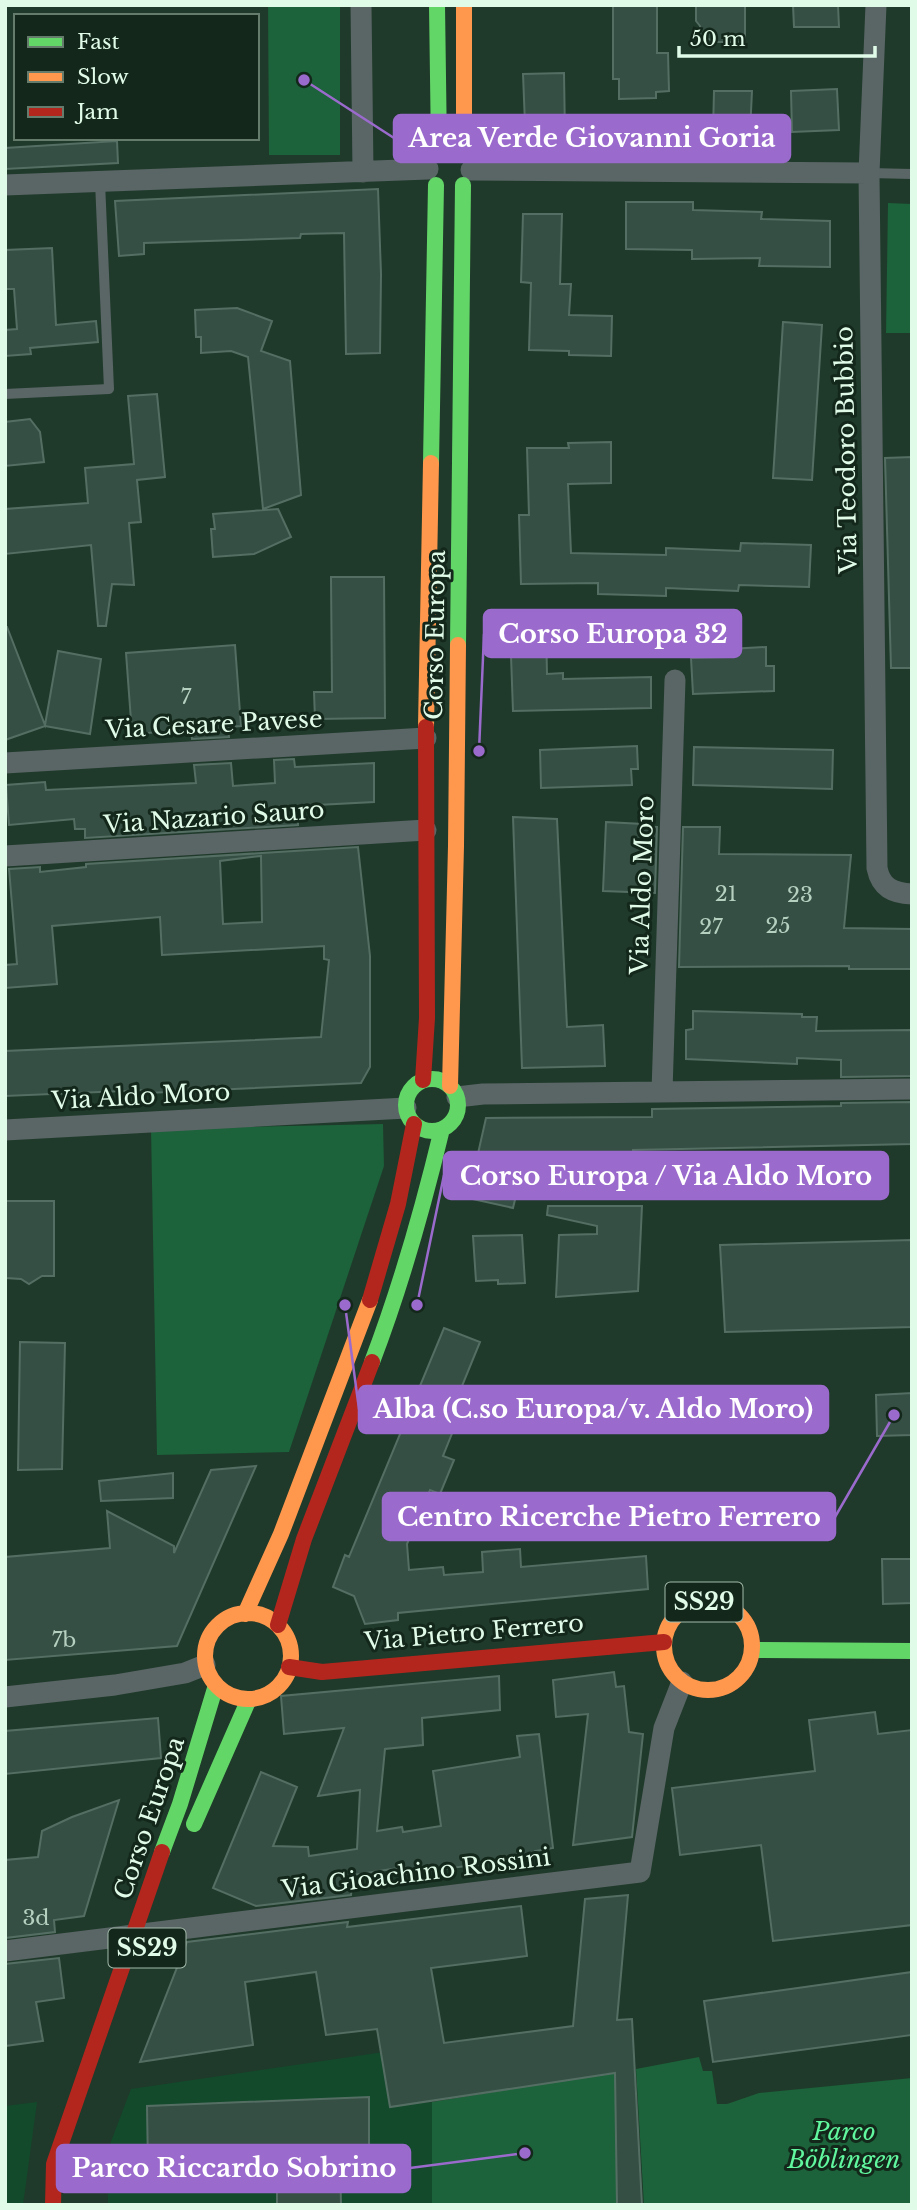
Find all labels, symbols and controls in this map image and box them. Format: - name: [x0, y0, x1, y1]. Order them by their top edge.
- legend: [14, 14, 259, 140]
- scale bar: [679, 14, 875, 58]
- text: 50 m: [690, 26, 746, 52]
- text: Fast: [77, 29, 119, 55]
- text: Slow: [77, 64, 129, 90]
- text: Jam: [74, 99, 119, 125]
- callout: Area Verde Giovanni Goria: [394, 115, 790, 162]
- text: Area Verde Giovanni Goria: [407, 122, 776, 154]
- street label: Via Teodoro Bubbio: [829, 326, 863, 575]
- street label: Corso Europa: [419, 549, 451, 720]
- callout: Corso Europa 32: [484, 610, 741, 657]
- text: Corso Europa 32: [498, 618, 728, 650]
- house number: 7: [181, 684, 192, 710]
- street label: Via Cesare Pavese: [104, 704, 323, 744]
- street label: Via Nazario Sauro: [102, 795, 325, 839]
- street label: Via Aldo Moro: [624, 795, 660, 976]
- house number: 21: [715, 881, 737, 907]
- house number: 23: [787, 882, 813, 908]
- house number: 25: [766, 913, 790, 939]
- house number: 27: [699, 914, 723, 940]
- street label: Via Aldo Moro: [50, 1077, 231, 1115]
- callout: Corso Europa / Via Aldo Moro: [444, 1152, 888, 1199]
- text: Corso Europa / Via Aldo Moro: [460, 1160, 872, 1192]
- callout: Alba (C.so Europa/v. Aldo Moro): [359, 1386, 828, 1433]
- text: Alba (C.so Europa/v. Aldo Moro): [372, 1393, 813, 1425]
- callout: Centro Ricerche Pietro Ferrero: [383, 1493, 835, 1540]
- text: Centro Ricerche Pietro Ferrero: [397, 1501, 821, 1533]
- road number: SS29: [666, 1582, 742, 1622]
- street label: Via Pietro Ferrero: [362, 1608, 585, 1656]
- house number: 7b: [52, 1627, 76, 1653]
- street label: Corso Europa: [108, 1732, 191, 1903]
- street label: Via Gioachino Rossini: [279, 1842, 552, 1904]
- house number: 3d: [22, 1905, 50, 1931]
- road number: SS29: [108, 1928, 186, 1968]
- park label: Parco Böblingen: [787, 2117, 900, 2174]
- callout: Parco Riccardo Sobrino: [57, 2145, 410, 2192]
- text: Parco Riccardo Sobrino: [72, 2152, 396, 2184]

